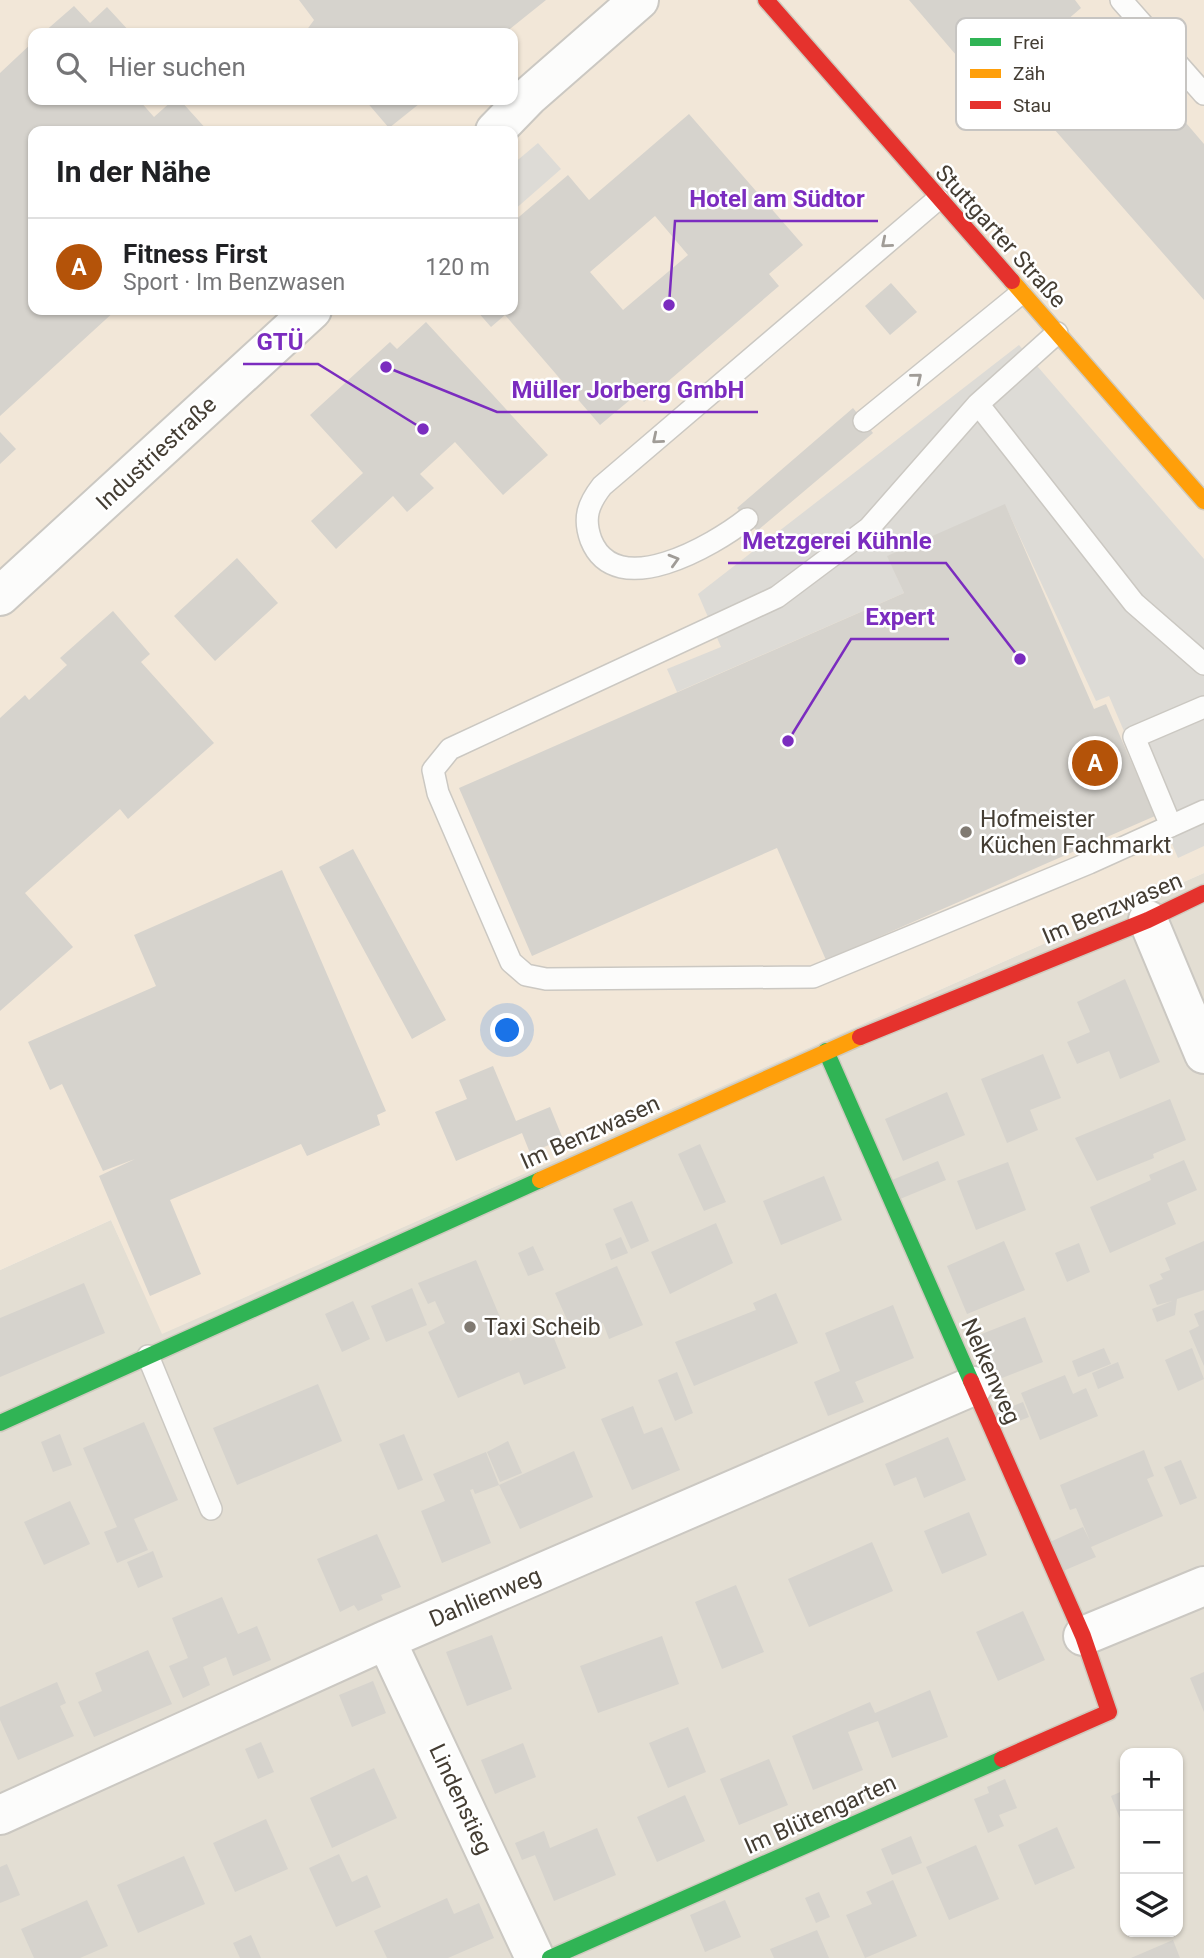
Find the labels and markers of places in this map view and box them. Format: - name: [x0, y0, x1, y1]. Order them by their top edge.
- callout: Hotel am Südtor: [675, 176, 878, 221]
- callout: GTÜ: [243, 319, 318, 364]
- callout: Müller Jorberg GmbH: [497, 367, 758, 412]
- callout: Metzgerei Kühnle: [728, 518, 946, 563]
- callout: Expert: [851, 594, 949, 639]
- pin: A: [1072, 737, 1118, 789]
- place label: Hofmeister Küchen Fachmarkt: [980, 806, 1171, 859]
- marker: Hofmeister Küchen Fachmarkt: [958, 824, 974, 840]
- place label: Taxi Scheib: [484, 1314, 601, 1341]
- marker: Taxi Scheib: [462, 1319, 478, 1335]

